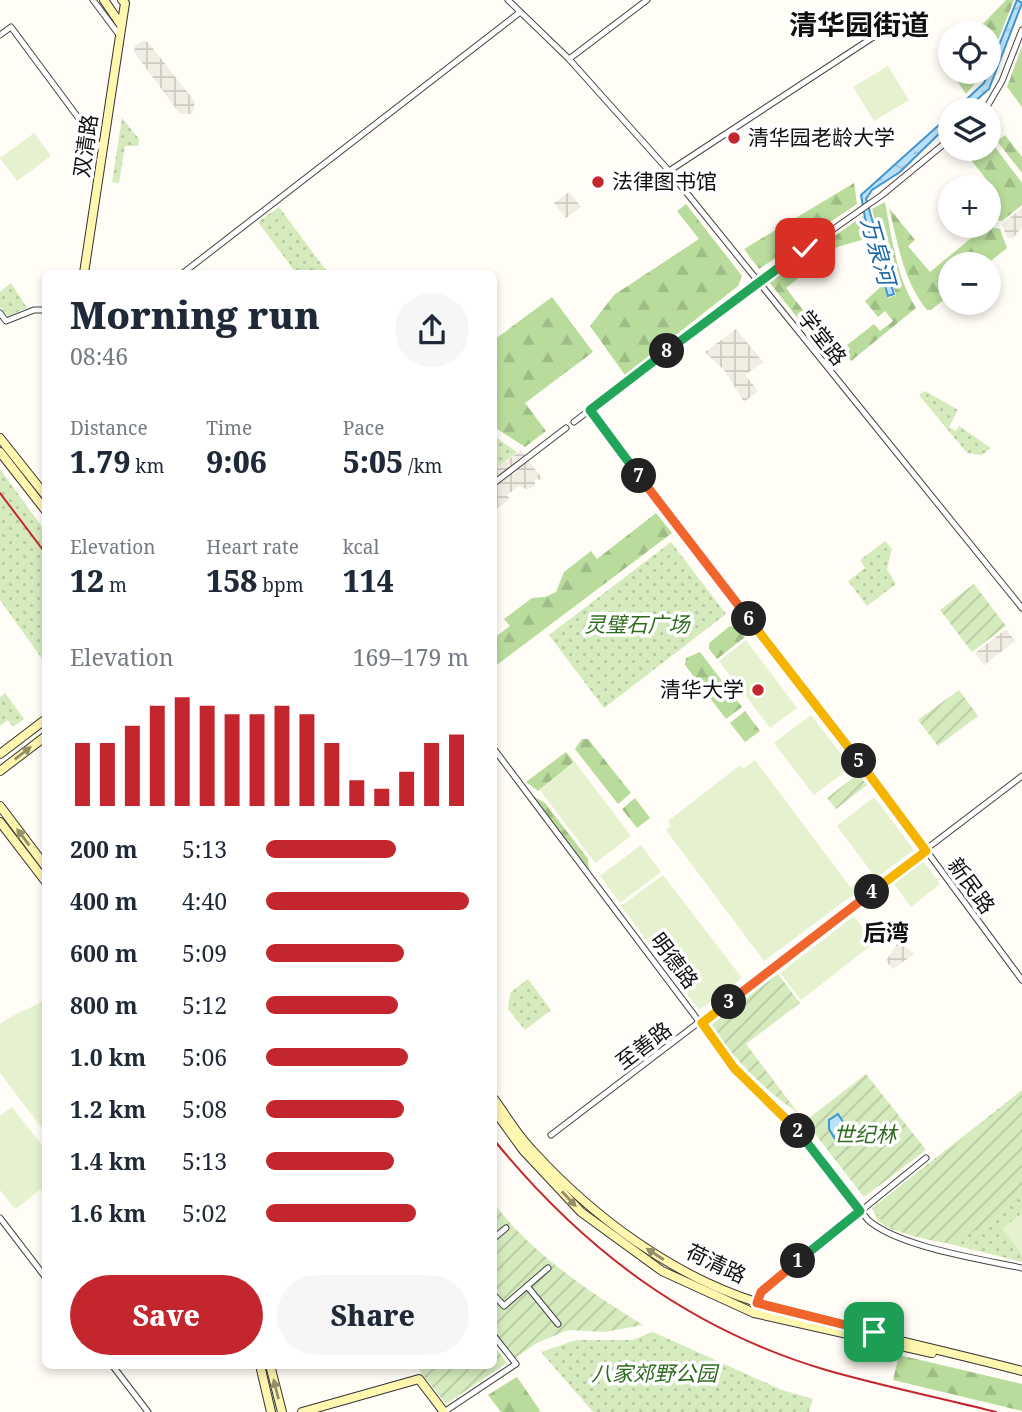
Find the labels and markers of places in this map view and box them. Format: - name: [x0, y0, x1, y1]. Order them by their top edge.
- place label: 清华园老龄大学: [748, 123, 895, 151]
- marker: 清华园老龄大学: [726, 130, 742, 146]
- place label: 法律图书馆: [612, 167, 717, 195]
- marker: 法律图书馆: [590, 174, 606, 190]
- pin: [775, 218, 835, 278]
- pin: 8: [650, 334, 684, 368]
- pin: 7: [622, 458, 656, 494]
- pin: 6: [732, 602, 766, 636]
- place label: 清华大学: [660, 675, 744, 703]
- marker: 清华大学: [750, 682, 766, 698]
- pin: 5: [842, 744, 876, 778]
- pin: 4: [854, 874, 890, 910]
- pin: 3: [712, 984, 746, 1020]
- pin: 2: [780, 1114, 816, 1148]
- pin: 1: [780, 1244, 816, 1278]
- pin: [844, 1302, 904, 1362]

